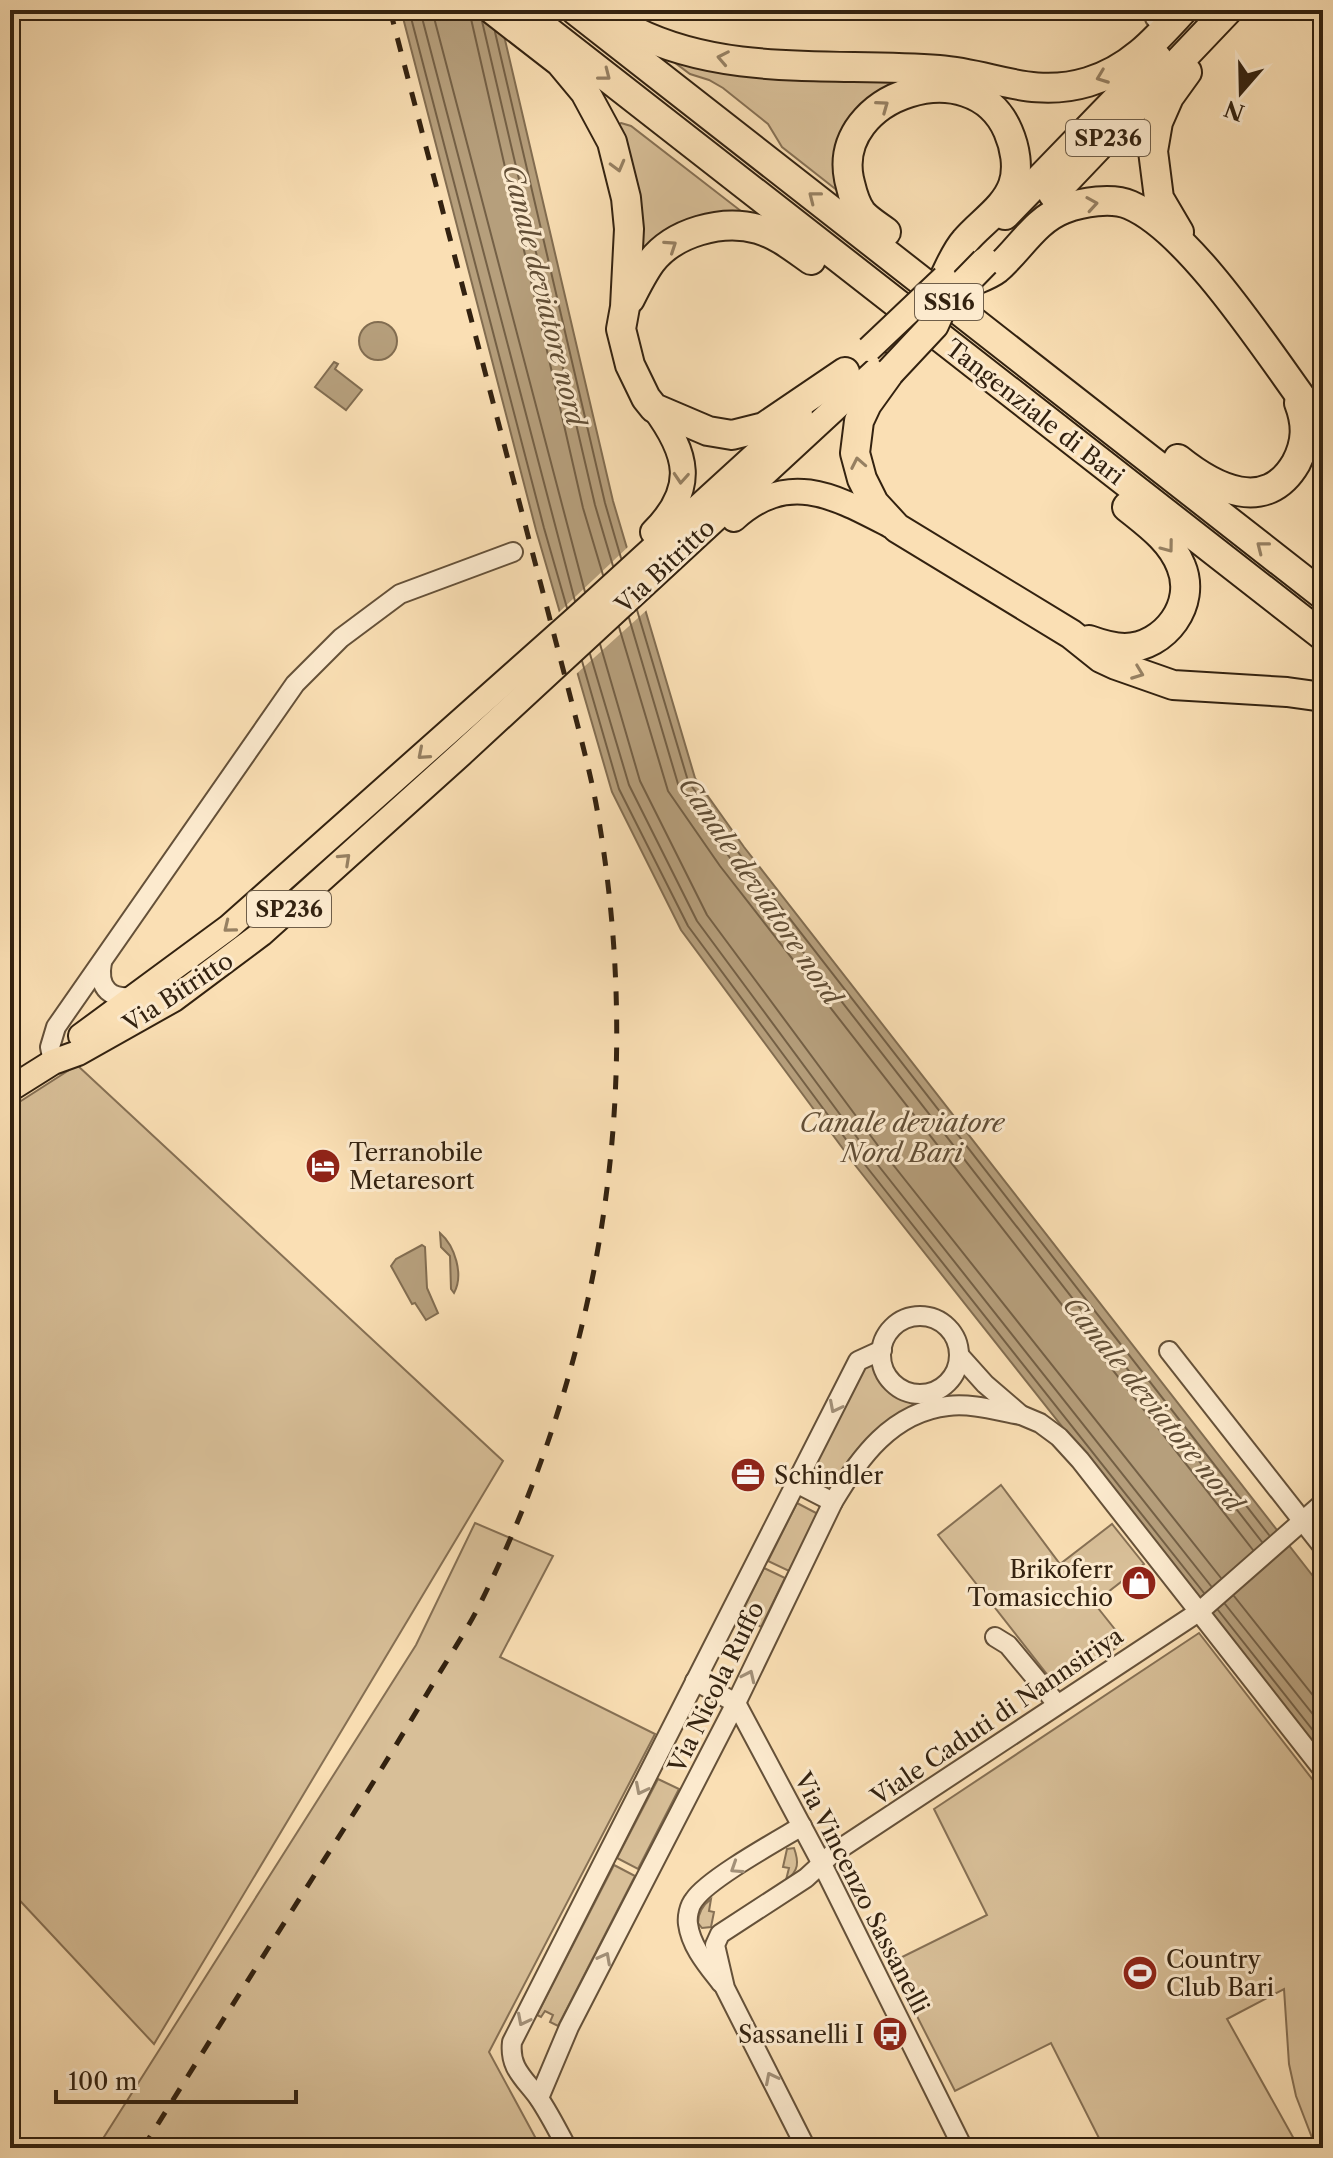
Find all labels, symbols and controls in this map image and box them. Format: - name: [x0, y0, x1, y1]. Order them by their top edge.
- one-way arrow: [717, 50, 730, 67]
- north arrow: [1201, 52, 1281, 132]
- one-way arrow: [596, 66, 611, 80]
- one-way arrow: [1096, 67, 1110, 84]
- text: N: [1221, 94, 1248, 126]
- one-way arrow: [874, 101, 889, 116]
- road number: SP236: [1066, 120, 1150, 156]
- one-way arrow: [609, 158, 626, 172]
- water label: Canale deviatore nord: [496, 161, 593, 431]
- one-way arrow: [808, 192, 823, 206]
- one-way arrow: [1085, 196, 1099, 213]
- one-way arrow: [663, 241, 677, 256]
- road number: SS16: [915, 284, 983, 320]
- street label: Tangenziale di Bari: [940, 333, 1130, 491]
- one-way arrow: [851, 456, 868, 469]
- one-way arrow: [673, 472, 690, 485]
- street label: Via Bitritto: [609, 513, 721, 620]
- one-way arrow: [1159, 538, 1173, 552]
- one-way arrow: [1256, 542, 1271, 556]
- one-way arrow: [1130, 663, 1144, 680]
- one-way arrow: [418, 744, 432, 758]
- water label: Canale deviatore nord: [672, 771, 850, 1013]
- one-way arrow: [336, 854, 350, 869]
- road number: SP236: [247, 891, 331, 927]
- one-way arrow: [223, 917, 238, 931]
- street label: Via Bitritto: [117, 946, 238, 1039]
- water label: Canale deviatore Nord Bari: [799, 1107, 1006, 1169]
- place label: Terranobile Metaresort: [349, 1138, 483, 1195]
- hotel icon: Terranobile Metaresort: [304, 1147, 342, 1185]
- water label: Canale deviatore nord: [1056, 1290, 1251, 1520]
- one-way arrow: [829, 1398, 844, 1413]
- office icon: Schindler: [729, 1456, 767, 1494]
- place label: Schindler: [774, 1461, 884, 1490]
- place label: Brikoferr Tomasicchio: [968, 1555, 1113, 1612]
- shop icon: Brikoferr Tomasicchio: [1120, 1564, 1158, 1602]
- street label: Via Nicola Ruffo: [662, 1597, 770, 1778]
- street label: Viale Caduti di Nannsiriya: [865, 1621, 1129, 1812]
- one-way arrow: [739, 1670, 755, 1685]
- street label: Via Vincenzo Sassanelli: [788, 1767, 936, 2019]
- one-way arrow: [635, 1780, 651, 1795]
- one-way arrow: [730, 1858, 745, 1873]
- place label: Country Club Bari: [1166, 1945, 1274, 2002]
- one-way arrow: [596, 1952, 611, 1967]
- sports icon: Country Club Bari: [1121, 1954, 1159, 1992]
- one-way arrow: [518, 2012, 533, 2027]
- bus stop icon: Sassanelli I: [871, 2015, 909, 2053]
- place label: Sassanelli I: [738, 2020, 864, 2049]
- scale bar: [56, 2054, 296, 2104]
- text: 100 m: [68, 2067, 137, 2096]
- one-way arrow: [765, 2072, 780, 2087]

